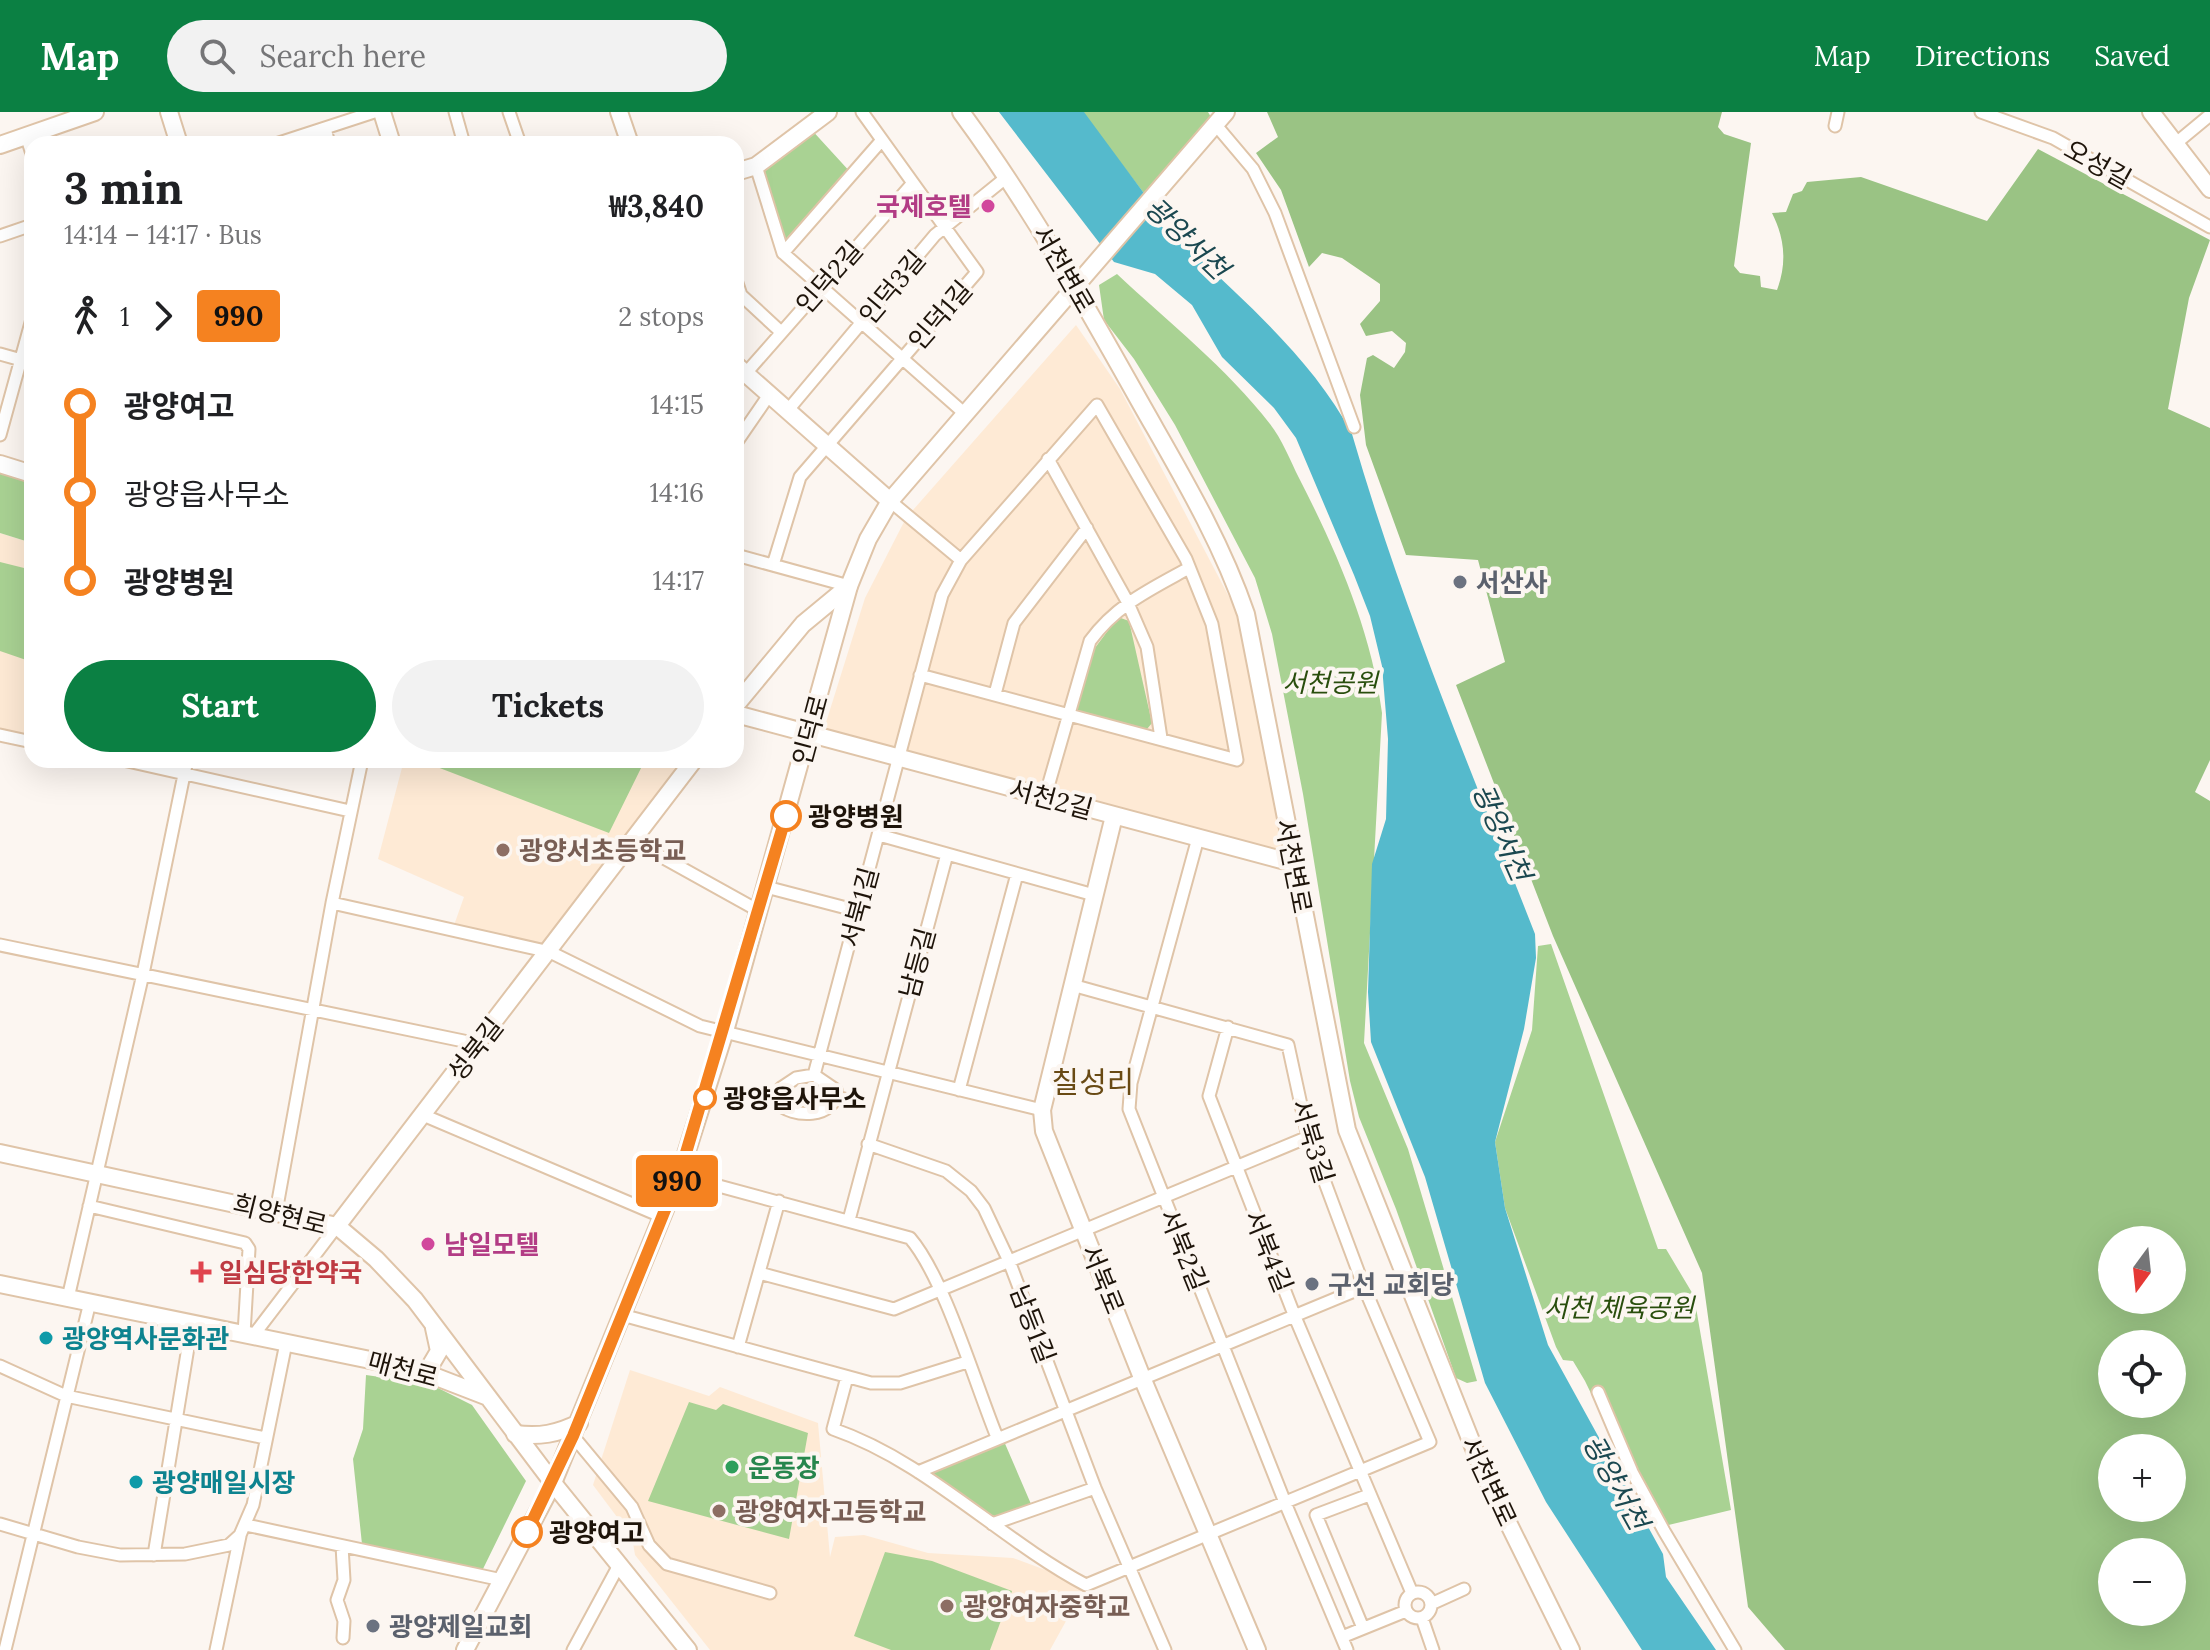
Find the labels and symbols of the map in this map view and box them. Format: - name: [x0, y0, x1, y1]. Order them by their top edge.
- street label: 오성길: [2059, 132, 2137, 196]
- water label: 광양서천: [1137, 189, 1239, 289]
- place label: 국제호텔: [876, 190, 972, 223]
- marker: 국제호텔: [979, 197, 997, 215]
- street label: 서천변로: [1026, 219, 1102, 319]
- street label: 인덕2길: [788, 234, 870, 320]
- street label: 인덕3길: [852, 243, 932, 331]
- street label: 인덕1길: [901, 274, 979, 356]
- place label: 서산사: [1476, 566, 1548, 599]
- marker: 서산사: [1451, 573, 1469, 591]
- park label: 서천공원: [1282, 666, 1380, 699]
- street label: 인덕로: [785, 691, 835, 769]
- street label: 서천2길: [1005, 772, 1097, 826]
- water label: 광양서천: [1465, 778, 1541, 889]
- place label: 광양병원: [808, 800, 904, 833]
- marker: 광양병원: [771, 801, 801, 831]
- street label: 서천변로: [1269, 816, 1319, 916]
- place label: 광양서초등학교: [519, 834, 686, 867]
- marker: 광양서초등학교: [494, 841, 512, 859]
- street label: 서북1길: [833, 863, 885, 951]
- street label: 남등길: [892, 924, 942, 1002]
- street label: 성북길: [440, 1011, 510, 1087]
- district label: 칠성리: [1052, 1063, 1134, 1101]
- place label: 광양읍사무소: [723, 1082, 867, 1115]
- marker: 광양읍사무소: [694, 1087, 716, 1109]
- street label: 서북3길: [1285, 1095, 1341, 1187]
- line badge: 990: [631, 1155, 723, 1207]
- street label: 희양현로: [230, 1186, 330, 1242]
- street label: 서북2길: [1153, 1204, 1215, 1296]
- street label: 서북4길: [1238, 1205, 1300, 1297]
- north arrow: [2098, 1226, 2186, 1314]
- place label: 남일모텔: [444, 1228, 540, 1261]
- marker: 남일모텔: [419, 1235, 437, 1253]
- street label: 서북로: [1074, 1240, 1132, 1318]
- place label: 일심당한약국: [219, 1256, 363, 1289]
- marker: 일심당한약국: [190, 1261, 212, 1283]
- place label: 구선 교회당: [1328, 1268, 1455, 1301]
- marker: 구선 교회당: [1303, 1275, 1321, 1293]
- street label: 남등1길: [1003, 1280, 1063, 1368]
- park label: 서천 체육공원: [1544, 1291, 1696, 1324]
- place label: 광양역사문화관: [62, 1322, 230, 1355]
- marker: 광양역사문화관: [37, 1329, 55, 1347]
- street label: 매천로: [364, 1344, 442, 1394]
- water label: 광양서천: [1575, 1428, 1658, 1539]
- street label: 서천변로: [1454, 1431, 1524, 1531]
- place label: 운동장: [748, 1451, 820, 1484]
- marker: 운동장: [723, 1458, 741, 1476]
- place label: 광양매일시장: [152, 1466, 296, 1499]
- marker: 광양매일시장: [127, 1473, 145, 1491]
- place label: 광양여자고등학교: [735, 1495, 926, 1528]
- marker: 광양여자고등학교: [710, 1502, 728, 1520]
- place label: 광양여고: [549, 1516, 645, 1549]
- marker: 광양여고: [512, 1517, 542, 1547]
- place label: 광양여자중학교: [963, 1590, 1130, 1623]
- marker: 광양여자중학교: [938, 1597, 956, 1615]
- place label: 광양제일교회: [389, 1610, 533, 1643]
- marker: 광양제일교회: [364, 1617, 382, 1635]

